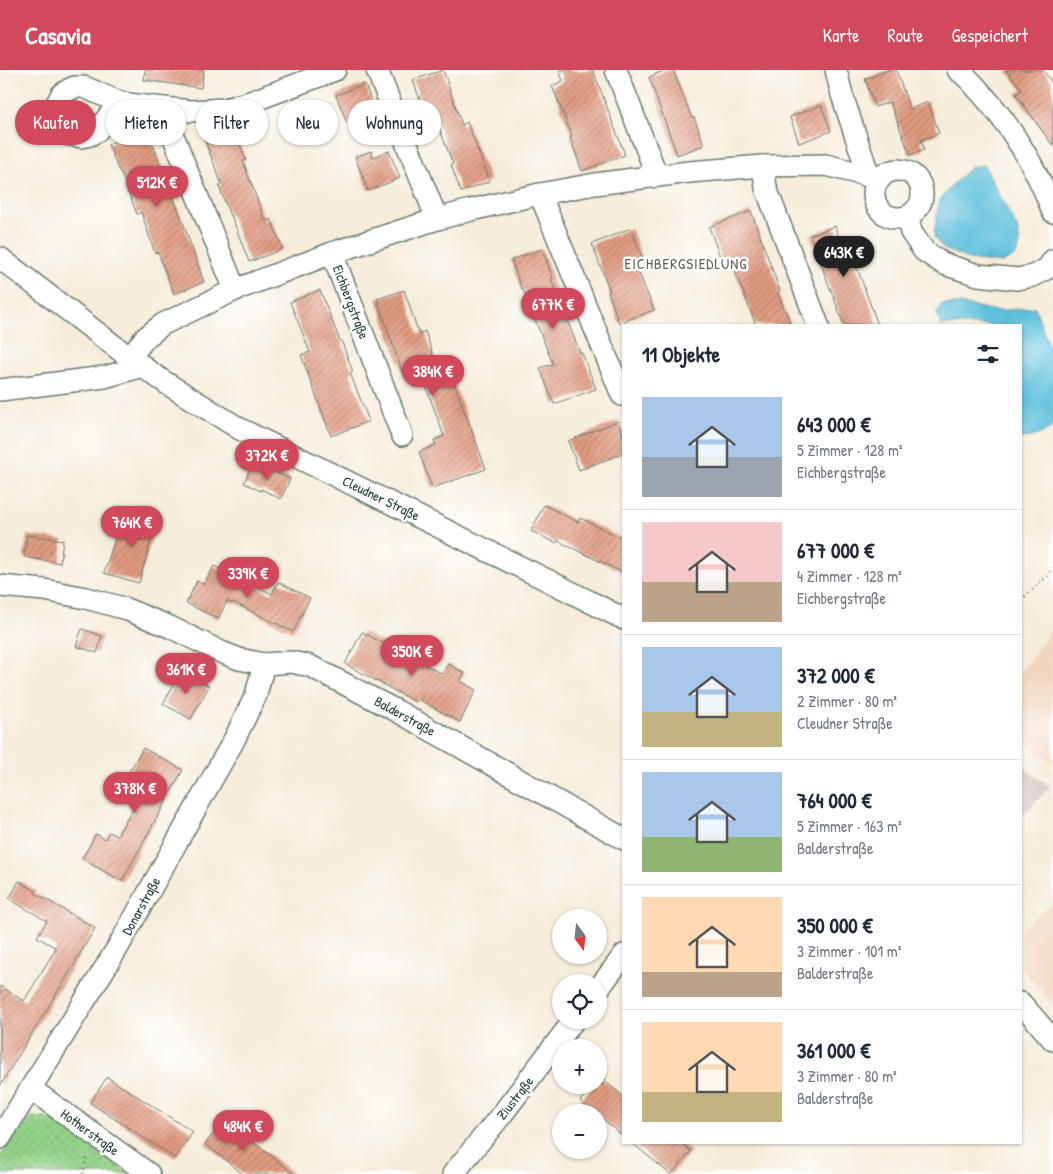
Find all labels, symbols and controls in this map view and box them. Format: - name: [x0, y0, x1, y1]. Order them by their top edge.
- text: Casavia: [25, 19, 91, 51]
- text: Karte: [823, 23, 860, 48]
- text: Route: [888, 23, 924, 48]
- text: Gespeichert: [952, 23, 1028, 48]
- chip: Kaufen: [15, 100, 96, 145]
- chip: Mieten: [106, 100, 186, 145]
- chip: Filter: [196, 100, 268, 145]
- chip: Neu: [278, 100, 338, 145]
- chip: Wohnung: [348, 100, 441, 145]
- pin: 512K €: [116, 166, 198, 208]
- text: 512K €: [137, 171, 177, 193]
- pin: 643K €: [803, 236, 885, 278]
- text: 643K €: [824, 241, 864, 263]
- district label: EICHBERGSIEDLUNG: [625, 253, 747, 274]
- street label: Eichbergstraße: [328, 262, 374, 342]
- pin: 677K €: [512, 288, 594, 330]
- text: 677K €: [532, 293, 574, 315]
- text: 11 Objekte: [642, 340, 720, 369]
- icon: filters: [974, 340, 1002, 368]
- pin: 384K €: [392, 354, 474, 397]
- text: 384K €: [413, 360, 453, 382]
- text: 643 000 €: [797, 410, 871, 439]
- icon: home: [682, 417, 742, 477]
- pin: 372K €: [226, 438, 308, 481]
- text: 5 Zimmer · 128 m²: [797, 439, 902, 461]
- text: 372K €: [246, 444, 288, 466]
- text: Eichbergstraße: [797, 461, 886, 483]
- street label: Cleudner Straße: [339, 471, 423, 526]
- pin: 764K €: [91, 506, 173, 548]
- text: 764K €: [112, 511, 152, 533]
- text: 677 000 €: [797, 536, 874, 565]
- icon: home: [682, 542, 742, 602]
- pin: 339K €: [207, 556, 289, 599]
- text: 339K €: [228, 562, 268, 584]
- text: 4 Zimmer · 128 m²: [797, 565, 902, 587]
- text: Eichbergstraße: [797, 587, 886, 609]
- pin: 350K €: [371, 634, 453, 677]
- text: 350K €: [392, 640, 432, 662]
- pin: 361K €: [145, 652, 227, 695]
- text: 361K €: [166, 658, 206, 680]
- text: 372 000 €: [797, 661, 875, 690]
- icon: home: [682, 667, 742, 727]
- text: 2 Zimmer · 80 m²: [797, 690, 897, 712]
- street label: Balderstraße: [371, 691, 439, 741]
- text: Cleudner Straße: [797, 712, 893, 734]
- pin: 378K €: [94, 772, 176, 814]
- text: 378K €: [114, 777, 156, 799]
- text: 764 000 €: [797, 786, 872, 815]
- icon: home: [682, 792, 742, 852]
- text: 5 Zimmer · 163 m²: [797, 815, 902, 837]
- text: Balderstraße: [797, 837, 873, 859]
- street label: Donarstraße: [117, 873, 165, 939]
- north arrow: [552, 909, 608, 964]
- map controls: [552, 909, 607, 1159]
- text: 350 000 €: [797, 911, 873, 940]
- icon: home: [682, 917, 742, 977]
- text: 3 Zimmer · 101 m²: [797, 940, 901, 962]
- text: Balderstraße: [797, 962, 873, 984]
- button: locate: [552, 974, 607, 1029]
- text: 361 000 €: [797, 1036, 870, 1065]
- button: +: [552, 1039, 607, 1094]
- icon: home: [682, 1042, 742, 1102]
- text: 3 Zimmer · 80 m²: [797, 1065, 897, 1087]
- street label: Ziustraße: [492, 1072, 538, 1124]
- text: Balderstraße: [797, 1087, 873, 1109]
- street label: Hotherstraße: [57, 1104, 124, 1160]
- button: −: [552, 1104, 607, 1159]
- pin: 484K €: [202, 1110, 284, 1152]
- text: 484K €: [224, 1115, 262, 1137]

